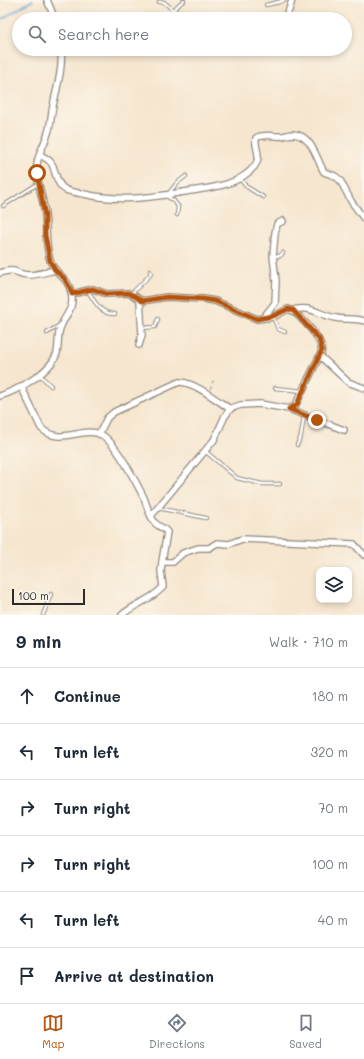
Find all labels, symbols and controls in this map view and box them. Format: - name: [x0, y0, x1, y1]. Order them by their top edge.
- search box: [12, 12, 352, 56]
- icon: search: [26, 23, 48, 45]
- text: Search here: [58, 24, 149, 44]
- route start: [28, 164, 46, 182]
- route end: [308, 411, 326, 429]
- map controls: [316, 567, 352, 603]
- button: layers: [316, 567, 352, 603]
- scale bar: [12, 587, 85, 606]
- text: 100 m: [18, 588, 49, 603]
- text: 9 min: [16, 630, 61, 652]
- text: Walk · 710 m: [269, 633, 348, 650]
- icon: ahead: [16, 685, 38, 707]
- text: Continue: [54, 686, 121, 706]
- text: 180 m: [312, 687, 348, 704]
- icon: left: [16, 741, 38, 763]
- text: Turn left: [54, 742, 119, 762]
- text: 320 m: [311, 743, 348, 760]
- icon: right: [16, 797, 38, 819]
- text: Turn right: [54, 798, 131, 818]
- text: 70 m: [318, 799, 348, 816]
- icon: right: [16, 853, 38, 875]
- text: Turn right: [54, 854, 131, 874]
- text: 100 m: [312, 855, 348, 872]
- icon: left: [16, 909, 38, 931]
- text: Turn left: [54, 910, 119, 930]
- text: 40 m: [318, 911, 348, 928]
- icon: arrive: [16, 965, 38, 987]
- text: Arrive at destination: [54, 966, 214, 986]
- tab: Map: [42, 1012, 65, 1051]
- tab: Directions: [149, 1012, 205, 1051]
- tab: Saved: [289, 1012, 322, 1051]

